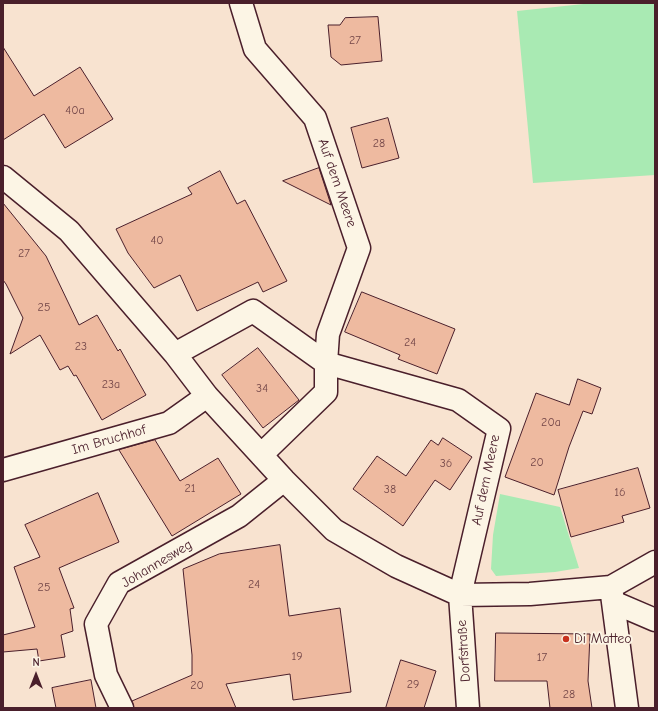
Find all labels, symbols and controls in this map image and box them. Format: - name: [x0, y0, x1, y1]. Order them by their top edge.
- house number: 27: [349, 34, 361, 48]
- house number: 40a: [65, 104, 85, 118]
- street label: Auf dem Meere: [314, 136, 360, 230]
- house number: 28: [373, 137, 385, 151]
- house number: 40: [150, 234, 164, 248]
- house number: 27: [18, 247, 30, 261]
- house number: 25: [38, 301, 50, 315]
- house number: 24: [404, 336, 416, 350]
- house number: 23: [75, 340, 87, 354]
- house number: 23a: [102, 378, 120, 392]
- house number: 34: [256, 382, 268, 396]
- house number: 20a: [541, 416, 561, 430]
- street label: Im Bruchhof: [70, 421, 148, 459]
- street label: Auf dem Meere: [468, 433, 504, 527]
- house number: 20: [530, 456, 544, 470]
- house number: 36: [440, 457, 452, 471]
- house number: 21: [184, 482, 196, 496]
- house number: 38: [384, 483, 396, 497]
- house number: 16: [614, 486, 626, 500]
- street label: Johannesweg: [119, 536, 195, 592]
- house number: 24: [248, 578, 260, 592]
- house number: 25: [38, 581, 50, 595]
- street label: Dorfstraße: [453, 619, 475, 683]
- place label: Di Matteo: [574, 631, 632, 647]
- marker: Di Matteo: [561, 634, 571, 644]
- house number: 19: [291, 650, 303, 664]
- house number: 17: [537, 651, 547, 665]
- north arrow: [16, 655, 56, 695]
- text: N: [32, 656, 40, 669]
- house number: 29: [407, 678, 419, 692]
- house number: 20: [190, 679, 204, 693]
- house number: 28: [563, 688, 575, 702]

